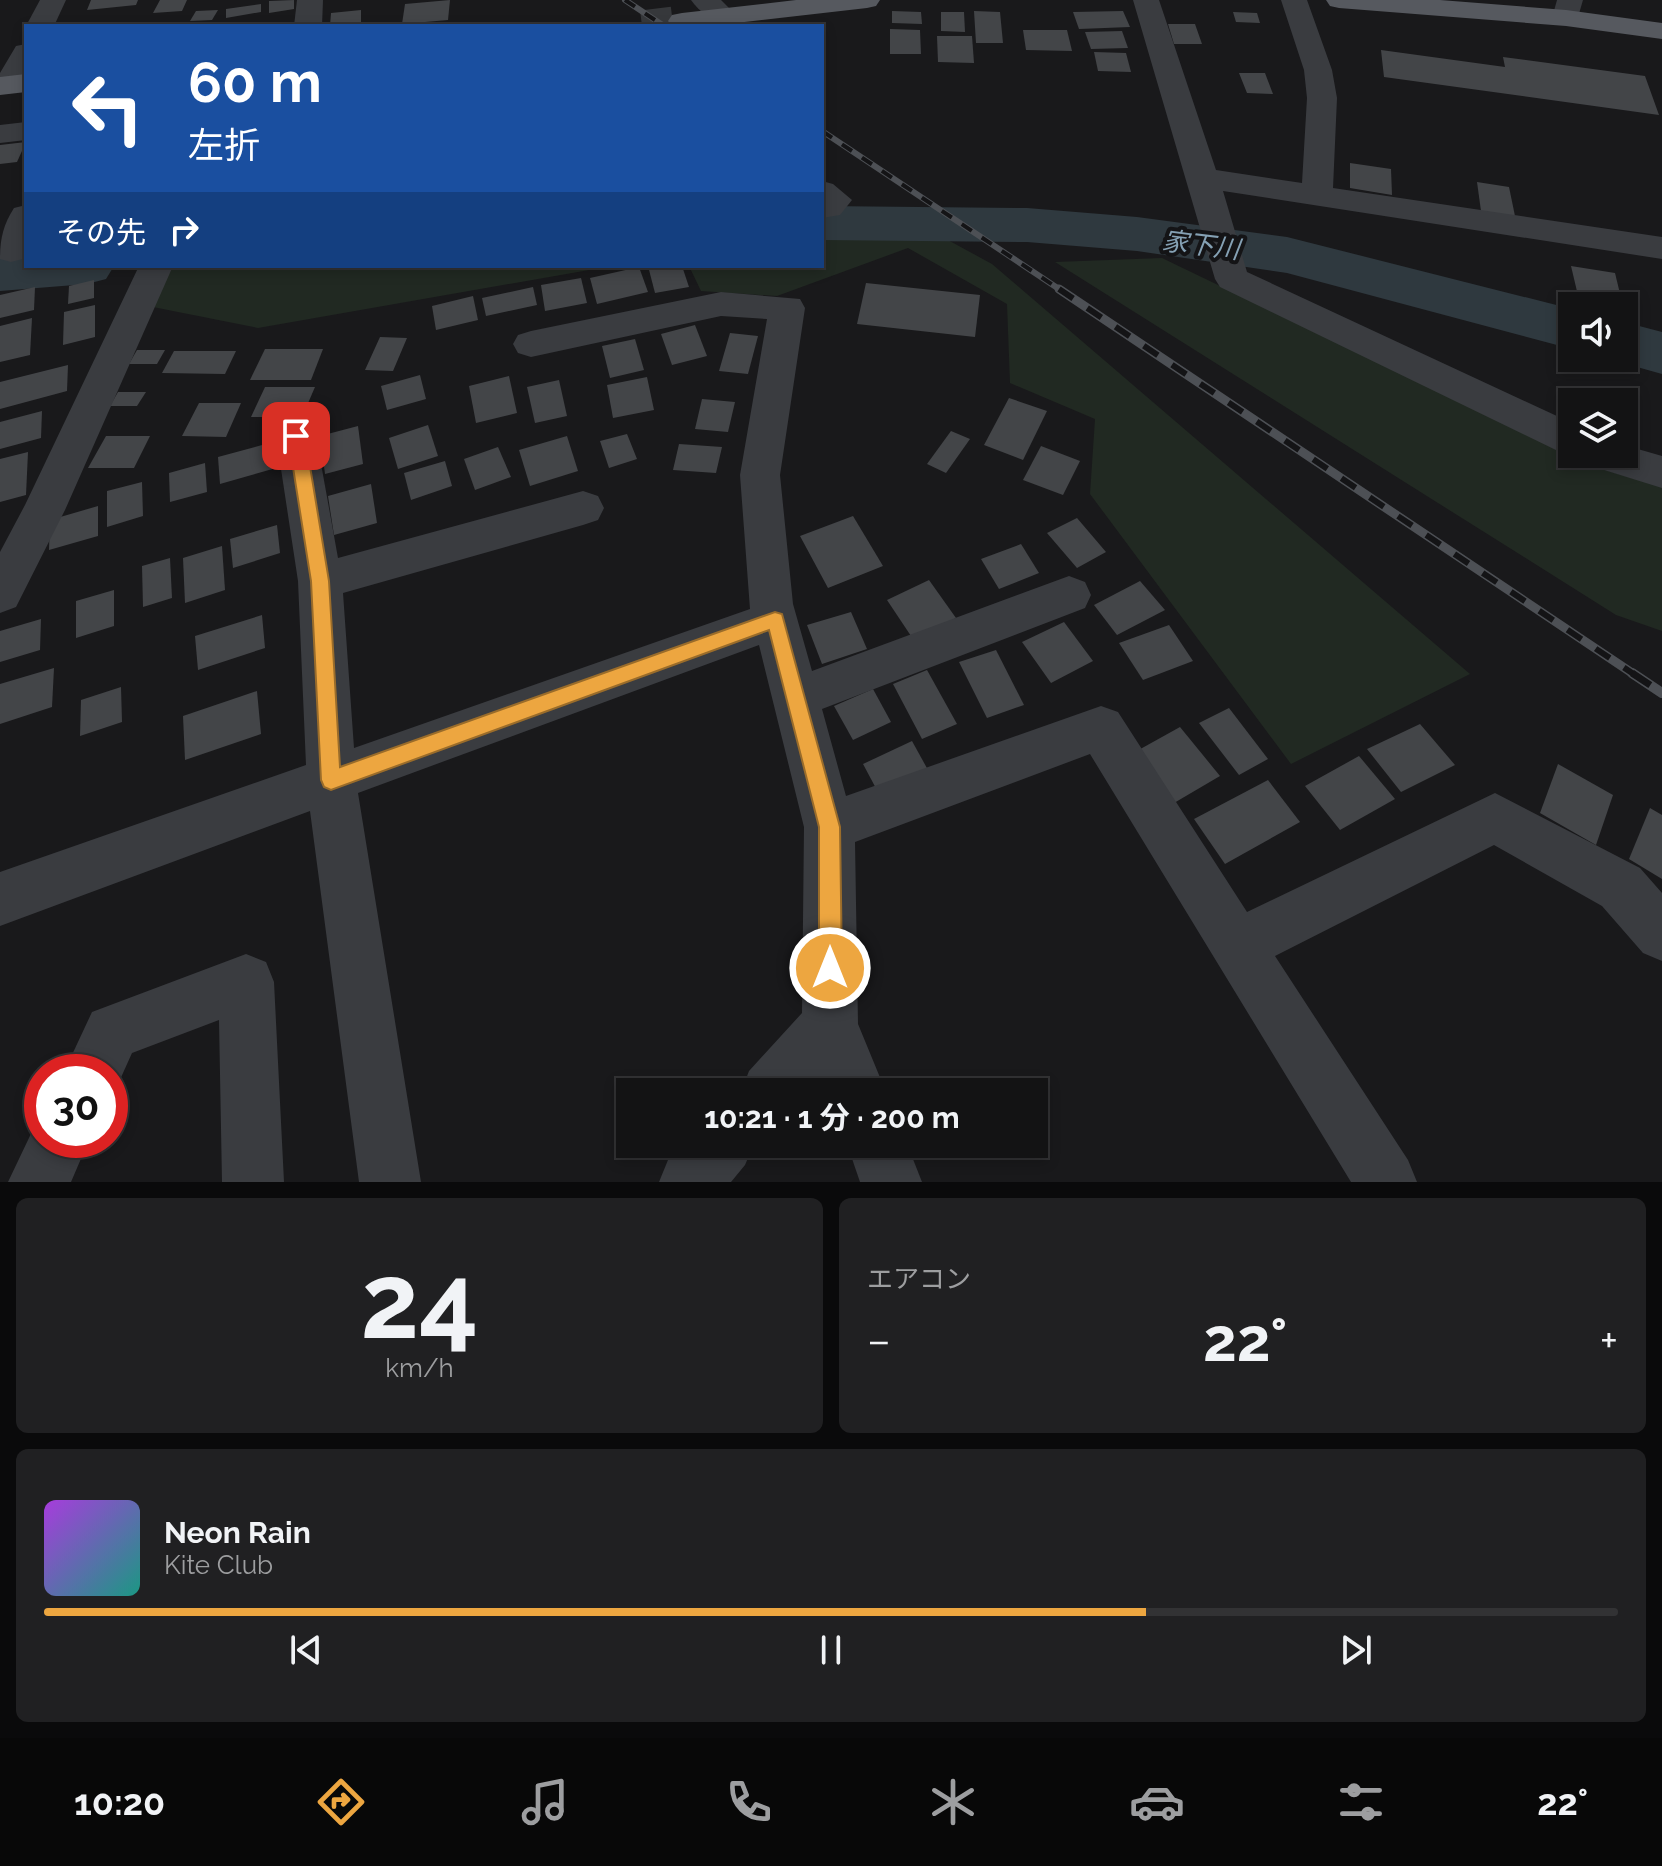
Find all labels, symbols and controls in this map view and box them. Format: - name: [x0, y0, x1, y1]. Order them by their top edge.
- text: 60 m: [188, 49, 322, 115]
- icon: left: [56, 56, 160, 160]
- text: 左折: [188, 124, 260, 166]
- icon: right: [162, 208, 206, 252]
- text: その先: [56, 215, 146, 250]
- water label: 家下川: [1160, 225, 1245, 265]
- map controls: [1558, 292, 1638, 468]
- button: sound: [1558, 292, 1638, 372]
- button: layers: [1558, 388, 1638, 468]
- pin: [262, 402, 330, 470]
- icon: arrive: [274, 414, 318, 458]
- position arrow: [788, 926, 872, 1010]
- speed limit sign: 30: [24, 1054, 128, 1158]
- text: 10:21 · 1 分 · 200 m: [704, 1100, 960, 1135]
- text: 24: [360, 1240, 479, 1362]
- text: エアコン: [867, 1264, 971, 1294]
- text: 22°: [1203, 1305, 1287, 1375]
- text: −: [867, 1315, 891, 1366]
- text: +: [1600, 1315, 1618, 1366]
- text: km/h: [385, 1353, 454, 1383]
- text: Neon Rain: [164, 1515, 311, 1550]
- text: Kite Club: [164, 1550, 273, 1580]
- icon: previous: [284, 1628, 328, 1672]
- icon: pause: [809, 1628, 853, 1672]
- icon: next: [1334, 1628, 1378, 1672]
- icon: directions: [313, 1774, 369, 1830]
- icon: music: [517, 1774, 573, 1830]
- icon: phone: [721, 1774, 777, 1830]
- icon: climate: [925, 1774, 981, 1830]
- icon: car: [1129, 1774, 1185, 1830]
- icon: filters: [1333, 1774, 1389, 1830]
- text: 10:20: [74, 1781, 165, 1823]
- text: 22°: [1537, 1781, 1588, 1823]

